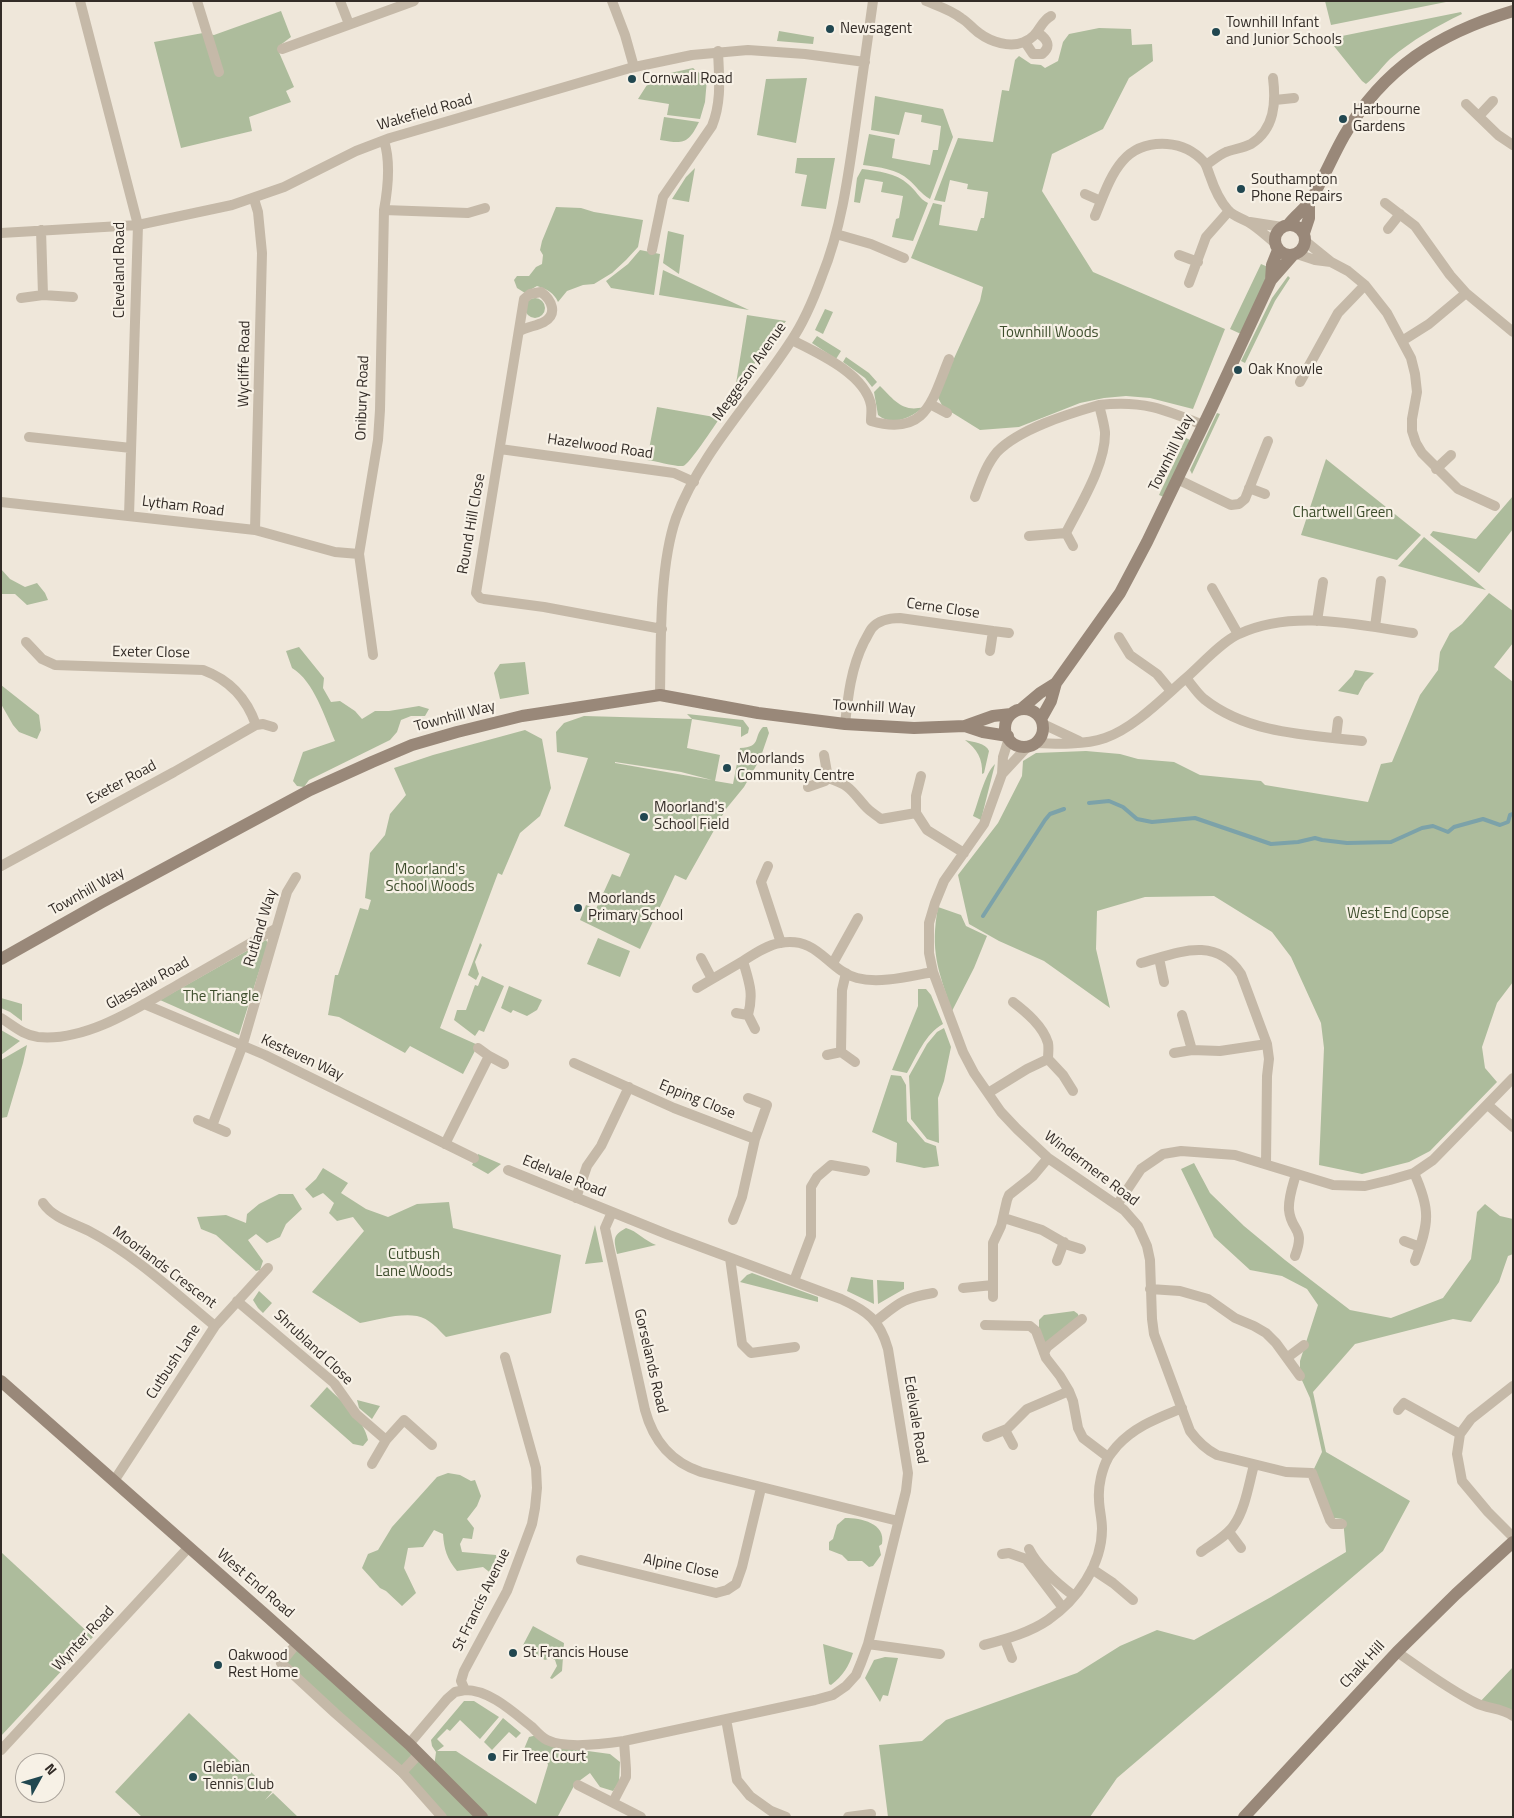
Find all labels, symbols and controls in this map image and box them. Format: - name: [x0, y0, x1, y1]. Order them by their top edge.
- place label: Townhill Infant and Junior Schools: [1226, 14, 1342, 49]
- place label: Newsagent: [840, 20, 912, 38]
- marker: Newsagent: [824, 23, 836, 35]
- marker: Townhill Infant and Junior Schools: [1210, 26, 1222, 38]
- place label: Cornwall Road: [642, 70, 733, 88]
- marker: Cornwall Road: [626, 73, 638, 85]
- street label: Wakefield Road: [375, 91, 475, 135]
- place label: Harbourne Gardens: [1353, 101, 1420, 136]
- marker: Harbourne Gardens: [1337, 113, 1349, 125]
- place label: Southampton Phone Repairs: [1251, 171, 1342, 206]
- marker: Southampton Phone Repairs: [1235, 183, 1247, 195]
- street label: Cleveland Road: [111, 222, 129, 318]
- street label: Meggeson Avenue: [709, 319, 791, 425]
- street label: Wycliffe Road: [235, 320, 255, 408]
- park label: Townhill Woods: [999, 324, 1099, 342]
- street label: Onibury Road: [353, 355, 373, 441]
- place label: Oak Knowle: [1248, 361, 1323, 379]
- marker: Oak Knowle: [1232, 364, 1244, 376]
- street label: Townhill Way: [1146, 412, 1198, 494]
- street label: Hazelwood Road: [546, 431, 654, 463]
- street label: Round Hill Close: [454, 472, 490, 576]
- street label: Lytham Road: [141, 493, 225, 521]
- park label: Chartwell Green: [1293, 504, 1393, 522]
- street label: Cerne Close: [905, 595, 981, 623]
- street label: Exeter Close: [112, 643, 190, 663]
- street label: Townhill Way: [832, 697, 916, 719]
- street label: Townhill Way: [413, 698, 497, 736]
- place label: Moorlands Community Centre: [737, 750, 855, 785]
- street label: Exeter Road: [84, 757, 160, 809]
- marker: Moorlands Community Centre: [721, 762, 733, 774]
- place label: Moorland's School Field: [654, 799, 729, 834]
- marker: Moorland's School Field: [638, 811, 650, 823]
- park label: Moorland's School Woods: [385, 861, 475, 896]
- street label: Townhill Way: [46, 864, 128, 920]
- street label: Rutland Way: [241, 887, 281, 969]
- place label: Moorlands Primary School: [588, 890, 683, 925]
- marker: Moorlands Primary School: [572, 902, 584, 914]
- park label: West End Copse: [1347, 905, 1449, 923]
- street label: Glasslaw Road: [103, 954, 193, 1014]
- park label: The Triangle: [183, 988, 259, 1006]
- street label: Kesteven Way: [258, 1031, 346, 1085]
- street label: Epping Close: [656, 1077, 738, 1123]
- street label: Windermere Road: [1040, 1128, 1142, 1210]
- street label: Edelvale Road: [520, 1152, 608, 1202]
- street label: Moorlands Crescent: [108, 1223, 220, 1313]
- park label: Cutbush Lane Woods: [375, 1246, 453, 1281]
- street label: Shrubland Close: [270, 1307, 356, 1389]
- street label: Gorselands Road: [629, 1307, 671, 1415]
- street label: Cutbush Lane: [143, 1321, 205, 1403]
- street label: Edelvale Road: [899, 1375, 931, 1465]
- street label: West End Road: [213, 1546, 297, 1622]
- street label: St Francis Avenue: [449, 1546, 515, 1654]
- street label: Alpine Close: [642, 1551, 720, 1583]
- street label: Wynter Road: [49, 1603, 119, 1675]
- street label: Chalk Hill: [1337, 1638, 1389, 1692]
- place label: St Francis House: [523, 1644, 628, 1662]
- place label: Oakwood Rest Home: [228, 1647, 298, 1682]
- marker: St Francis House: [507, 1647, 519, 1659]
- marker: Oakwood Rest Home: [212, 1659, 224, 1671]
- place label: Fir Tree Court: [502, 1748, 586, 1766]
- marker: Fir Tree Court: [486, 1751, 498, 1763]
- north arrow: [15, 1753, 65, 1803]
- text: N: [40, 1758, 62, 1779]
- place label: Glebian Tennis Club: [203, 1759, 274, 1794]
- marker: Glebian Tennis Club: [187, 1771, 199, 1783]

